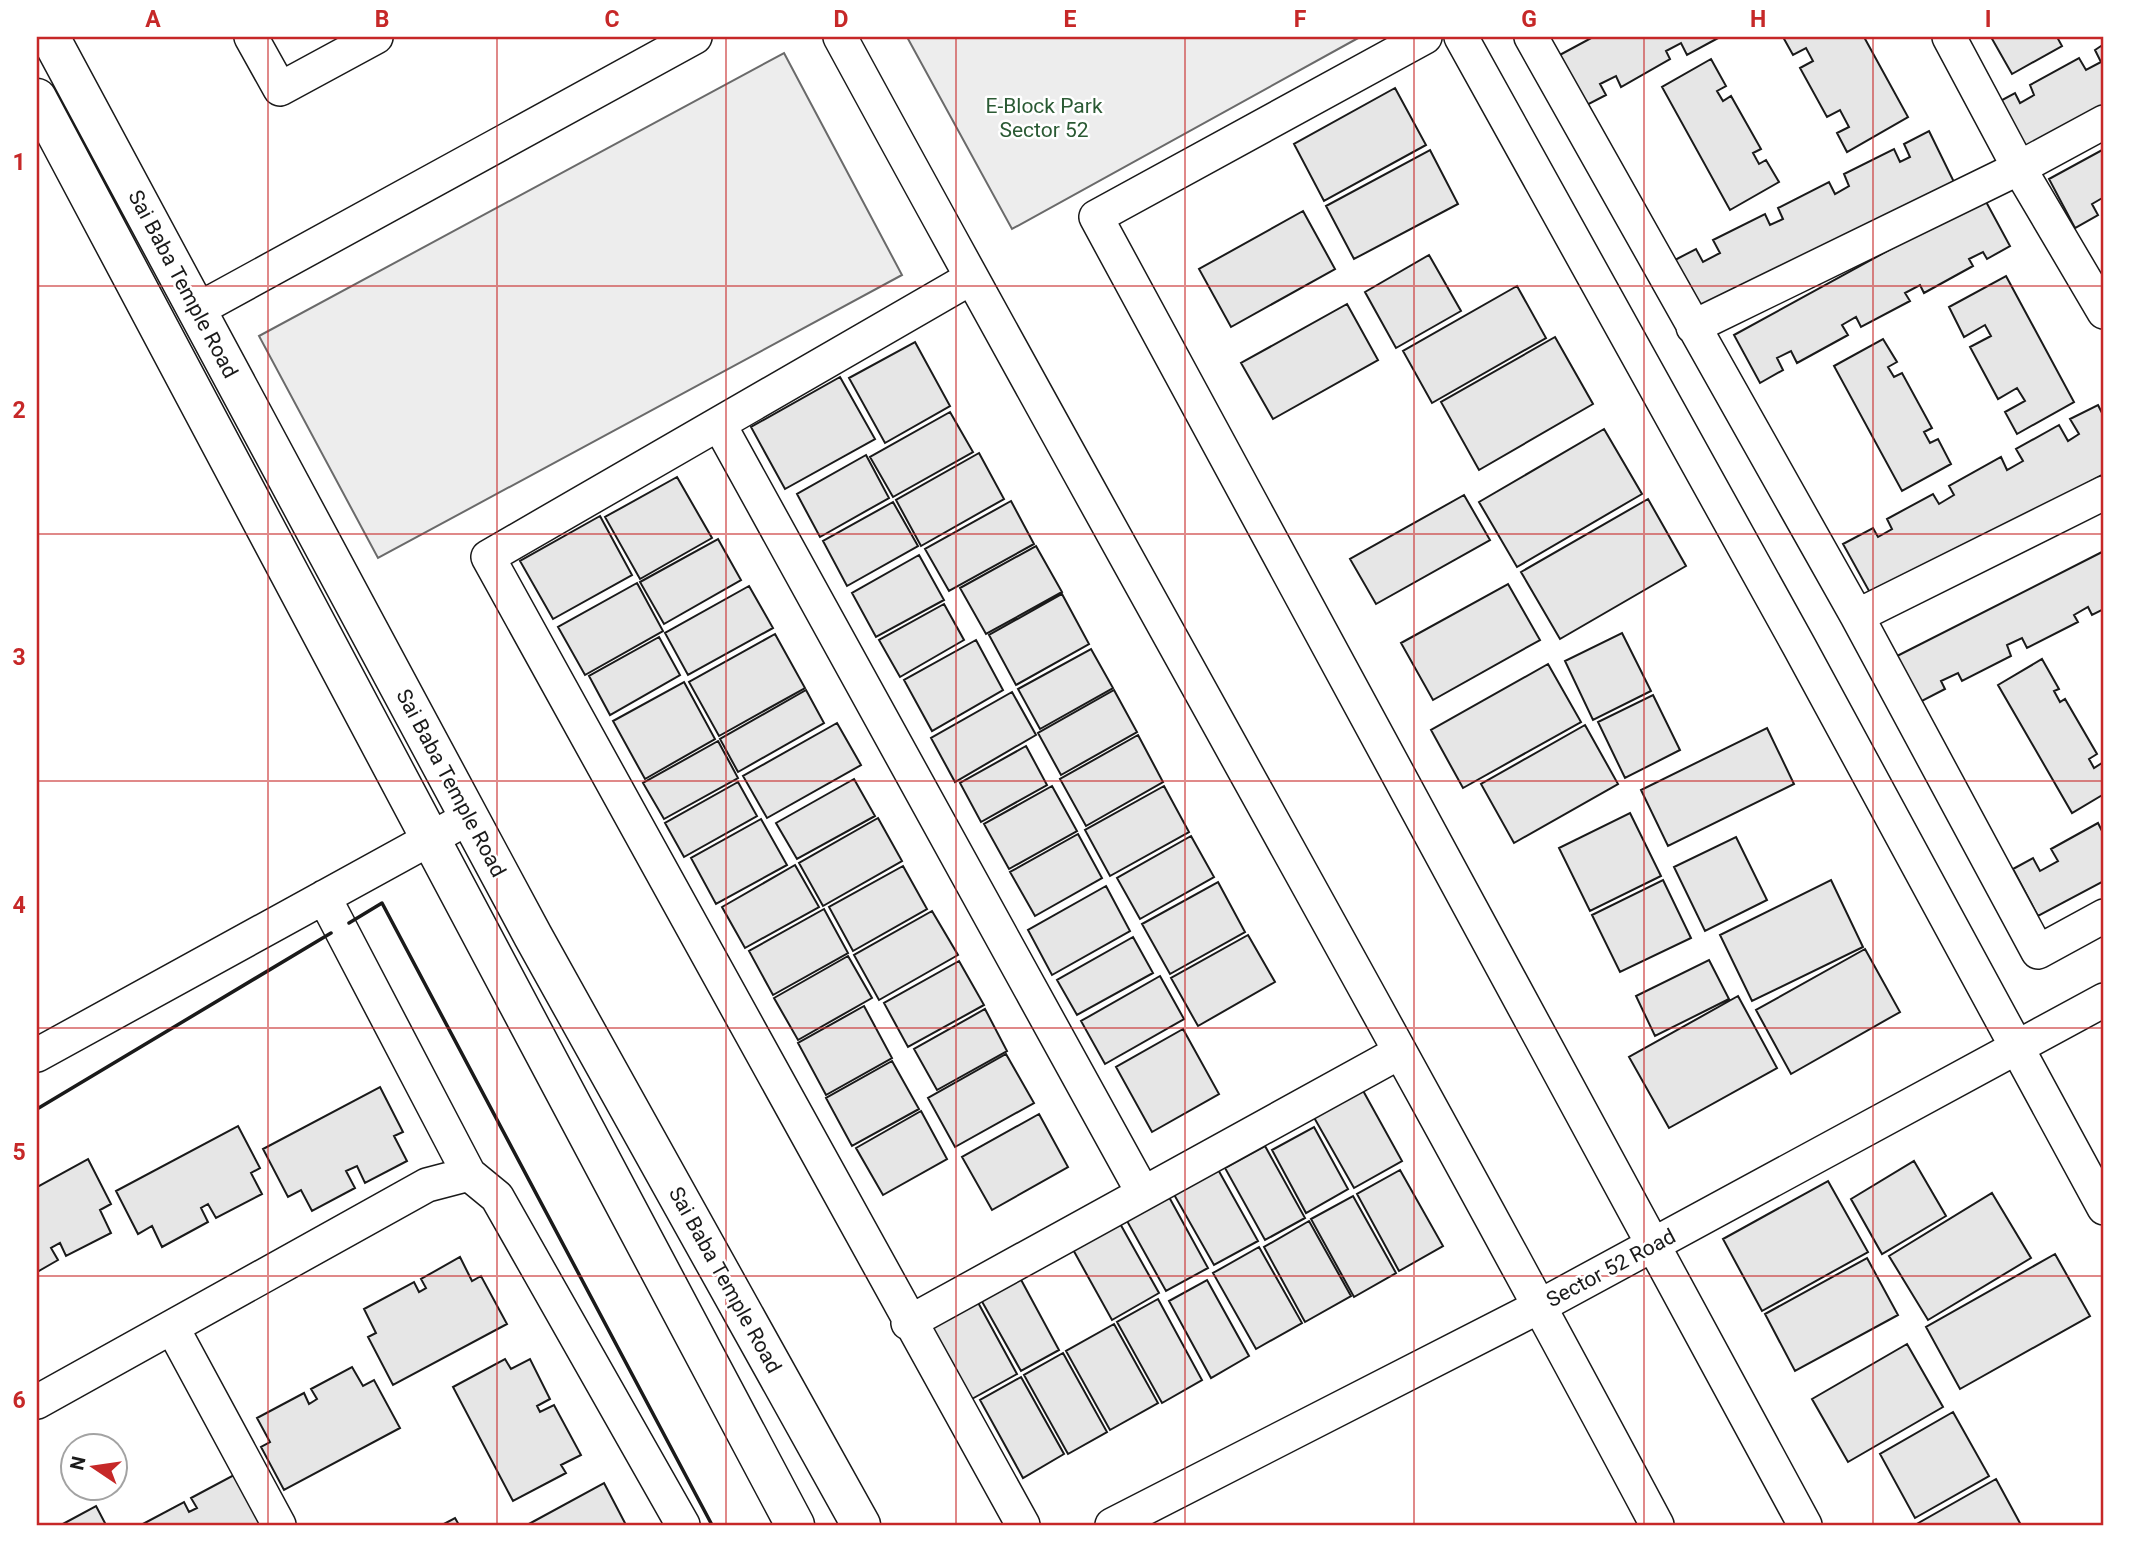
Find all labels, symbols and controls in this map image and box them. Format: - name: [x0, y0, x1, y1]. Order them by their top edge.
- text: A: [145, 6, 161, 33]
- text: B: [375, 6, 389, 33]
- text: C: [604, 6, 620, 33]
- text: D: [834, 6, 848, 33]
- text: E: [1064, 6, 1077, 33]
- text: F: [1294, 6, 1307, 33]
- text: G: [1521, 6, 1537, 33]
- text: H: [1750, 6, 1766, 33]
- text: I: [1985, 6, 1991, 33]
- park label: E-Block Park Sector 52: [985, 94, 1103, 142]
- text: 1: [12, 149, 26, 176]
- street label: Sai Baba Temple Road: [123, 186, 243, 382]
- text: 2: [12, 397, 26, 424]
- text: 3: [12, 644, 26, 671]
- street label: Sai Baba Temple Road: [391, 685, 511, 881]
- text: 4: [12, 892, 26, 919]
- text: 5: [12, 1139, 26, 1166]
- street label: Sai Baba Temple Road: [664, 1183, 786, 1377]
- street label: Sector 52 Road: [1542, 1224, 1680, 1312]
- text: 6: [12, 1387, 26, 1414]
- north arrow: [60, 1432, 130, 1502]
- text: N: [65, 1454, 91, 1472]

